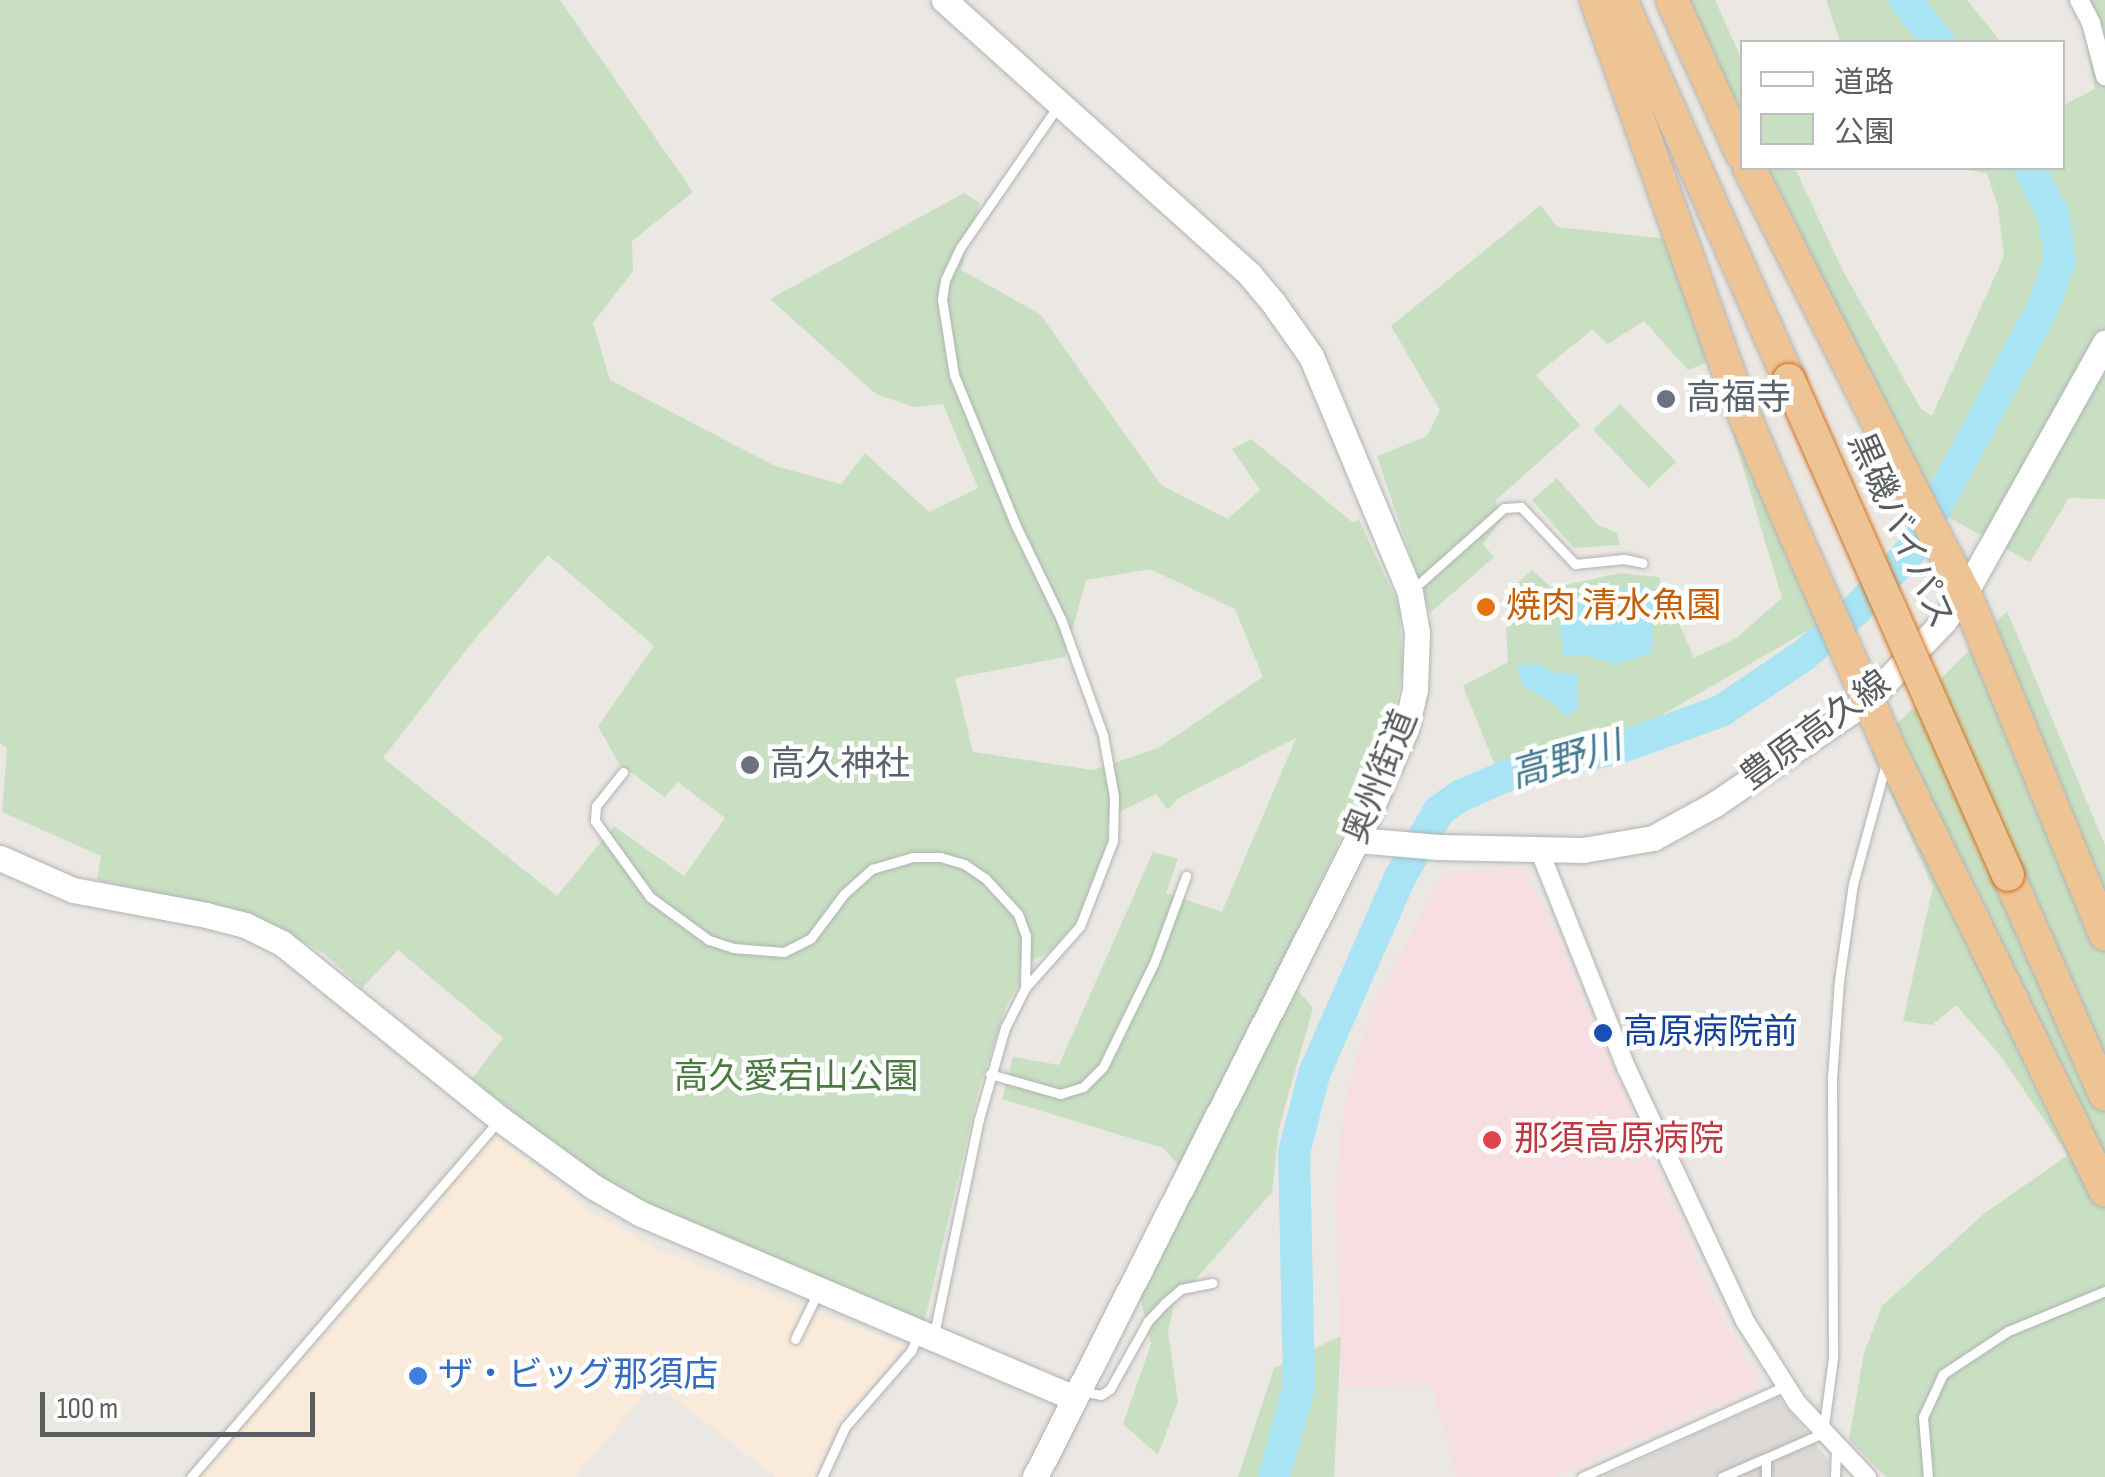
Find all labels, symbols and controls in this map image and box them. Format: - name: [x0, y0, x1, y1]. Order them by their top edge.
- legend: [1740, 40, 2065, 170]
- text: 道路: [1834, 65, 1894, 101]
- text: 公園: [1834, 115, 1894, 151]
- place label: 高福寺: [1686, 378, 1791, 420]
- marker: 高福寺: [1655, 388, 1677, 410]
- street label: 黒磯バイパス: [1838, 427, 1962, 635]
- place label: 焼肉 清水魚園: [1506, 586, 1722, 628]
- marker: 焼肉 清水魚園: [1475, 596, 1497, 618]
- street label: 豊原高久線: [1733, 663, 1899, 799]
- street label: 奥州街道: [1335, 704, 1427, 850]
- water label: 高野川: [1505, 723, 1627, 799]
- place label: 高久神社: [770, 744, 910, 786]
- marker: 高久神社: [739, 754, 761, 776]
- place label: 高原病院前: [1623, 1012, 1798, 1054]
- marker: 高原病院前: [1592, 1022, 1614, 1044]
- park label: 高久愛宕山公園: [674, 1057, 918, 1099]
- place label: 那須高原病院: [1514, 1119, 1724, 1161]
- marker: 那須高原病院: [1479, 1127, 1505, 1153]
- place label: ザ・ビッグ那須店: [438, 1355, 718, 1397]
- marker: ザ・ビッグ那須店: [407, 1365, 429, 1387]
- scale bar: [45, 1372, 320, 1434]
- text: 100 m: [57, 1391, 118, 1427]

